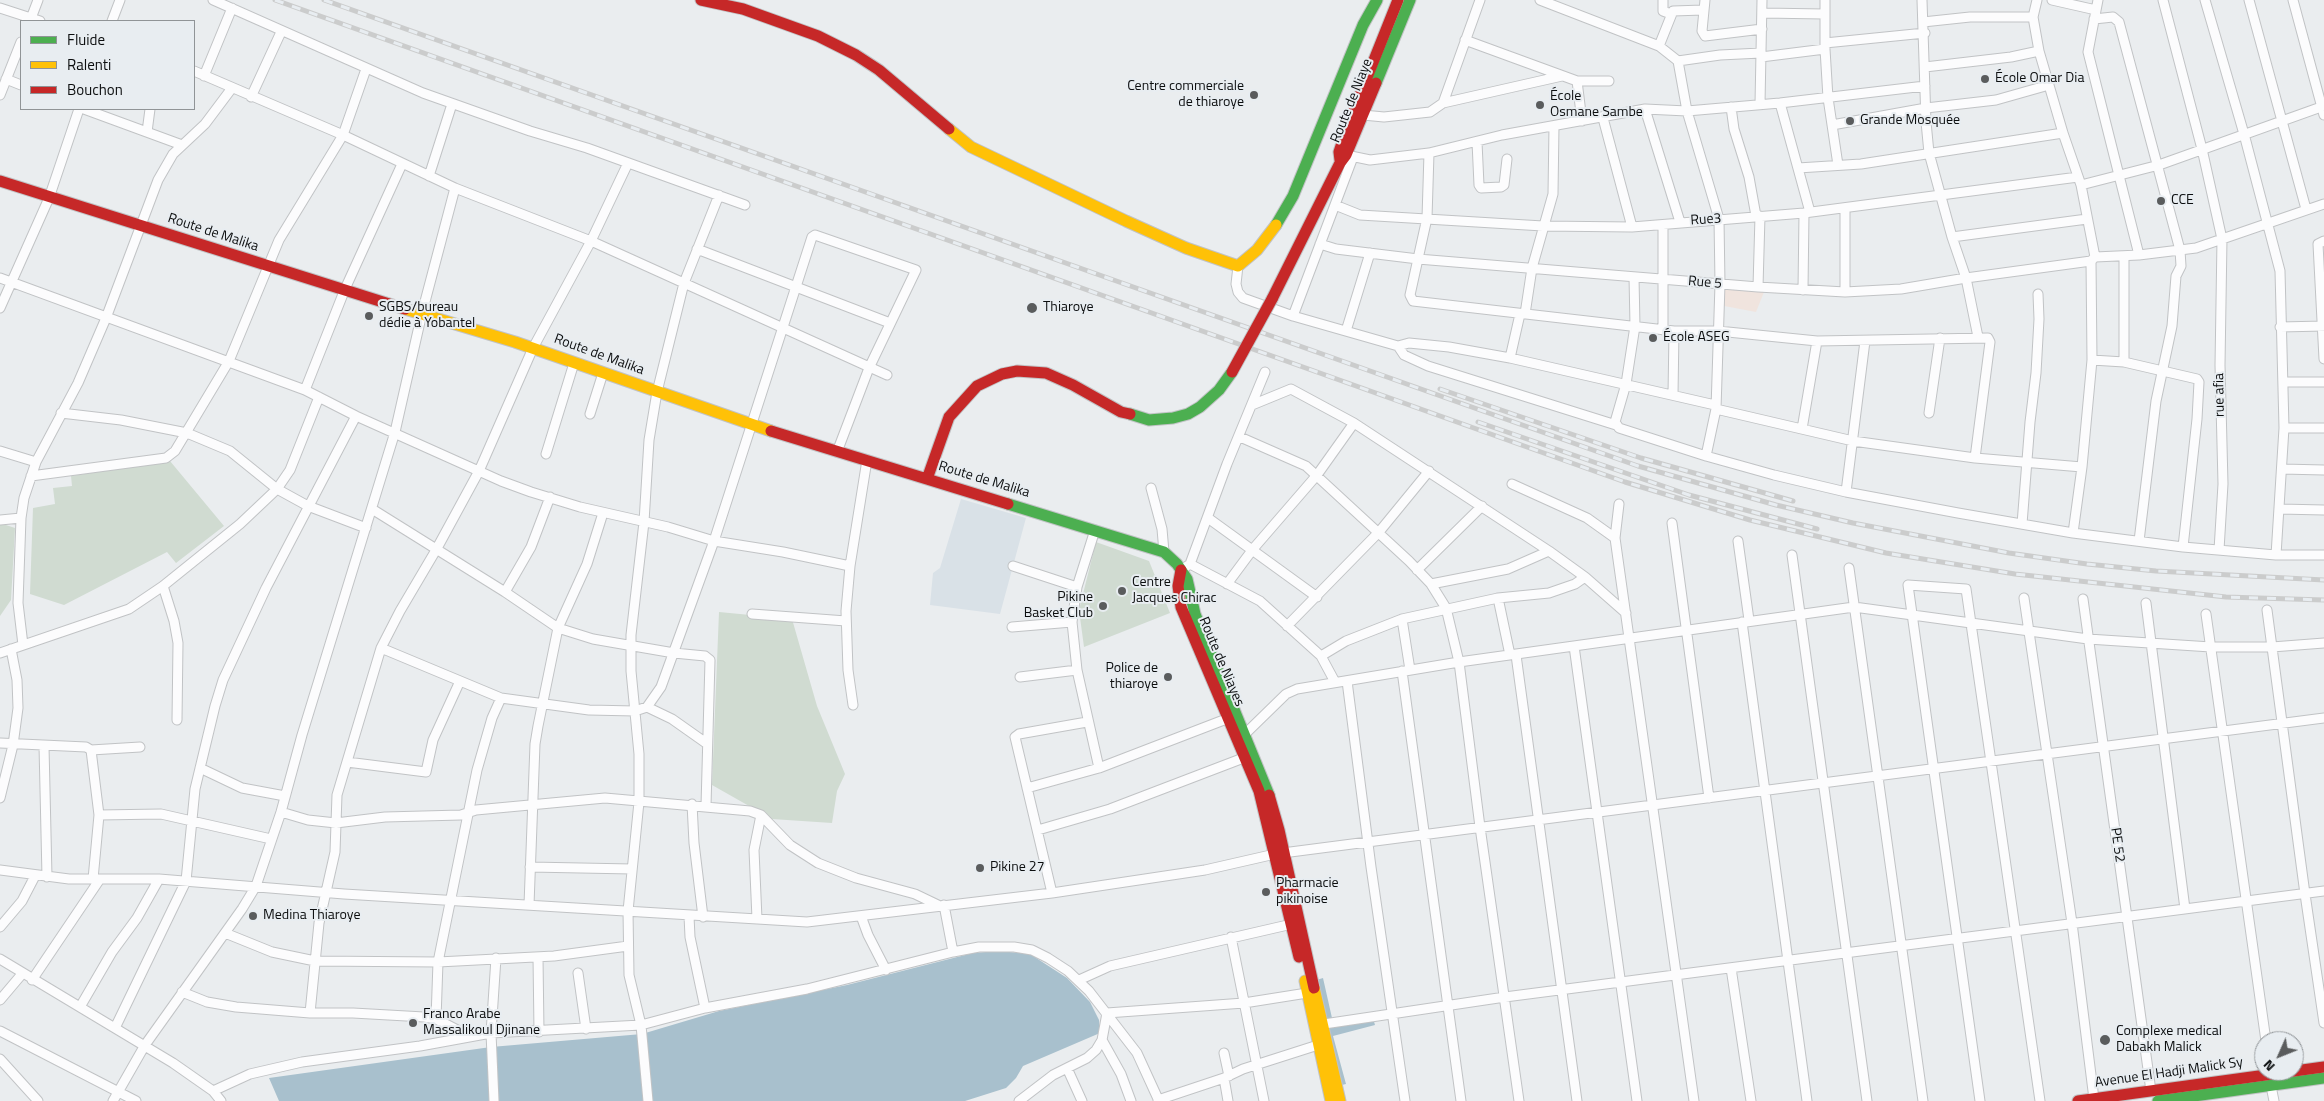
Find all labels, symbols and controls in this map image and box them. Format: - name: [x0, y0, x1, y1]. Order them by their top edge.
- legend: [20, 20, 195, 110]
- text: Fluide: [67, 28, 105, 51]
- text: Ralenti: [67, 53, 111, 76]
- street label: Route de Niaye: [1328, 57, 1376, 145]
- place label: École Omar Dia: [1995, 71, 2084, 87]
- marker: École Omar Dia: [1979, 73, 1991, 85]
- text: Bouchon: [67, 78, 123, 101]
- place label: Centre commerciale de thiaroye: [1127, 79, 1244, 111]
- marker: Centre commerciale de thiaroye: [1248, 89, 1260, 101]
- place label: École Osmane Sambe: [1550, 89, 1643, 121]
- marker: École Osmane Sambe: [1534, 99, 1546, 111]
- place label: Grande Mosquée: [1860, 113, 1960, 129]
- marker: Grande Mosquée: [1844, 115, 1856, 127]
- place label: CCE: [2171, 193, 2194, 209]
- marker: CCE: [2155, 195, 2167, 207]
- street label: Route de Malika: [165, 210, 261, 256]
- street label: Rue3: [1690, 211, 1722, 229]
- street label: Rue 5: [1687, 273, 1723, 293]
- place label: SGBS/bureau dédie à Yobantel: [379, 300, 475, 332]
- place label: Thiaroye: [1043, 300, 1094, 316]
- marker: Thiaroye: [1025, 301, 1039, 315]
- marker: SGBS/bureau dédie à Yobantel: [363, 310, 375, 322]
- place label: École ASEG: [1663, 330, 1729, 346]
- street label: Route de Malika: [552, 331, 646, 379]
- marker: École ASEG: [1647, 332, 1659, 344]
- street label: rue afia: [2211, 373, 2229, 417]
- street label: Route de Malika: [936, 458, 1032, 502]
- place label: Centre Jacques Chirac: [1132, 575, 1217, 608]
- marker: Centre Jacques Chirac: [1116, 585, 1128, 597]
- place label: Pikine Basket Club: [1024, 590, 1093, 622]
- marker: Pikine Basket Club: [1097, 600, 1109, 612]
- street label: Route de Niayes: [1195, 615, 1247, 709]
- place label: Police de thiaroye: [1105, 661, 1158, 694]
- marker: Police de thiaroye: [1162, 671, 1174, 683]
- street label: PE 52: [2106, 827, 2128, 863]
- place label: Pikine 27: [990, 860, 1044, 876]
- marker: Pikine 27: [974, 862, 986, 874]
- place label: Pharmacie pikinoise: [1276, 876, 1339, 909]
- marker: Pharmacie pikinoise: [1260, 886, 1272, 898]
- place label: Medina Thiaroye: [263, 908, 360, 924]
- marker: Medina Thiaroye: [247, 910, 259, 922]
- place label: Franco Arabe Massalikoul Djinane: [423, 1007, 540, 1040]
- marker: Franco Arabe Massalikoul Djinane: [407, 1017, 419, 1029]
- place label: Complexe medical Dabakh Malick: [2116, 1024, 2222, 1056]
- north arrow: [2254, 1031, 2304, 1081]
- marker: Complexe medical Dabakh Malick: [2098, 1033, 2112, 1047]
- street label: Avenue El Hadji Malick Sy: [2094, 1054, 2244, 1092]
- text: N: [2258, 1055, 2279, 1077]

